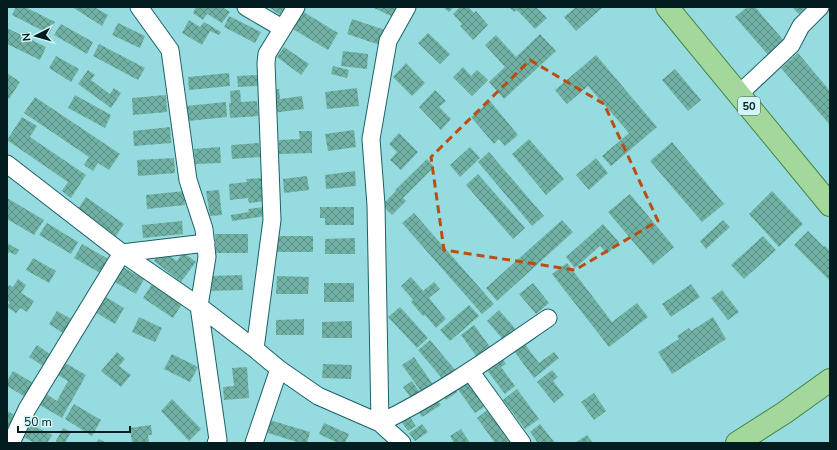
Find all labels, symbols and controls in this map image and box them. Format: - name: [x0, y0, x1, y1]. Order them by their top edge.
- north arrow: [16, 16, 56, 56]
- text: N: [19, 32, 34, 42]
- road number: 50: [738, 97, 760, 115]
- scale bar: [18, 408, 130, 434]
- text: 50 m: [24, 414, 52, 430]

